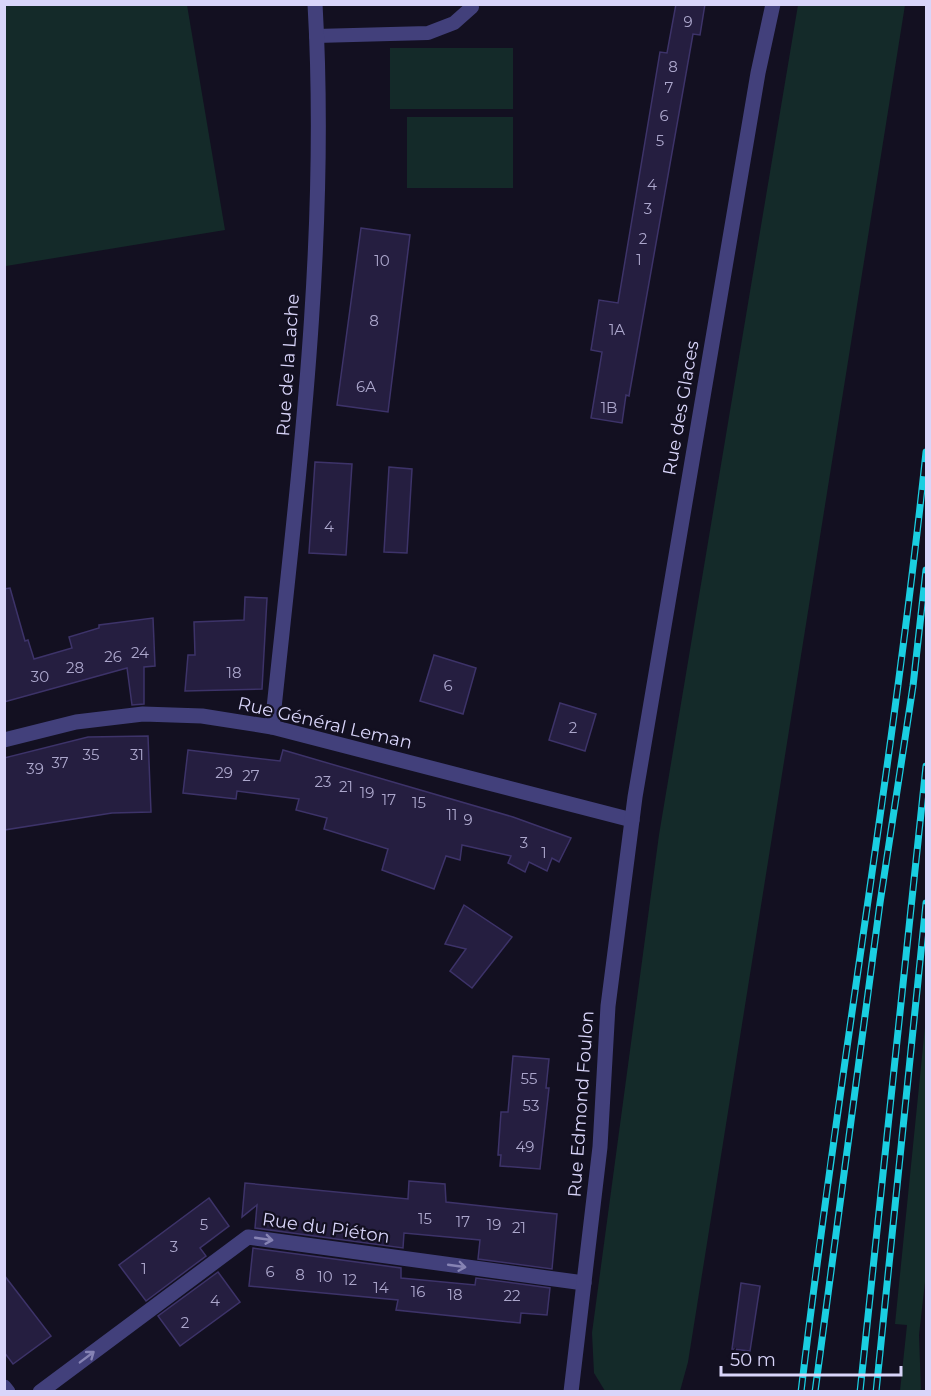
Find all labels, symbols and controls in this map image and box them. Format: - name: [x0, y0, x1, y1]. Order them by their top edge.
- house number: 9: [683, 12, 693, 31]
- house number: 8: [668, 57, 678, 76]
- house number: 7: [665, 78, 674, 97]
- house number: 6: [659, 106, 669, 125]
- house number: 5: [656, 131, 664, 150]
- house number: 4: [647, 175, 657, 194]
- house number: 3: [644, 199, 652, 218]
- house number: 2: [639, 229, 647, 248]
- house number: 1: [636, 250, 642, 269]
- house number: 10: [374, 251, 390, 270]
- street label: Rue de la Lache: [272, 293, 304, 437]
- house number: 8: [369, 311, 379, 330]
- house number: 1A: [609, 320, 625, 339]
- street label: Rue des Glaces: [658, 339, 704, 477]
- house number: 6A: [356, 377, 376, 396]
- house number: 1B: [601, 398, 617, 417]
- house number: 4: [324, 517, 334, 536]
- house number: 24: [131, 643, 149, 662]
- house number: 26: [104, 647, 122, 666]
- house number: 28: [66, 658, 84, 677]
- house number: 18: [227, 663, 242, 682]
- house number: 30: [31, 667, 49, 686]
- house number: 6: [443, 676, 453, 695]
- street label: Rue Général Leman: [236, 692, 414, 754]
- house number: 2: [569, 718, 577, 737]
- house number: 35: [83, 745, 99, 764]
- house number: 31: [130, 745, 144, 764]
- house number: 37: [51, 753, 69, 772]
- house number: 39: [26, 759, 44, 778]
- house number: 29: [215, 763, 233, 782]
- house number: 27: [242, 766, 260, 785]
- house number: 23: [315, 772, 331, 791]
- house number: 21: [339, 777, 353, 796]
- house number: 19: [360, 783, 374, 802]
- house number: 17: [382, 790, 396, 809]
- house number: 15: [412, 793, 426, 812]
- house number: 11: [447, 805, 457, 824]
- house number: 9: [463, 810, 473, 829]
- house number: 3: [520, 833, 528, 852]
- house number: 1: [541, 843, 547, 862]
- street label: Rue Edmond Foulon: [564, 1010, 598, 1198]
- house number: 55: [521, 1069, 537, 1088]
- house number: 53: [523, 1096, 539, 1115]
- house number: 49: [516, 1137, 534, 1156]
- street label: Rue du Piéton: [261, 1208, 391, 1248]
- house number: 15: [418, 1209, 432, 1228]
- house number: 17: [456, 1212, 470, 1231]
- house number: 5: [200, 1215, 208, 1234]
- house number: 19: [487, 1215, 501, 1234]
- house number: 21: [512, 1218, 526, 1237]
- one-way arrow: [253, 1234, 273, 1245]
- house number: 3: [170, 1237, 178, 1256]
- house number: 1: [141, 1259, 147, 1278]
- one-way arrow: [446, 1260, 466, 1271]
- house number: 6: [265, 1262, 275, 1281]
- house number: 8: [295, 1265, 305, 1284]
- house number: 10: [317, 1267, 333, 1286]
- house number: 12: [343, 1270, 357, 1289]
- house number: 14: [373, 1278, 389, 1297]
- house number: 16: [411, 1282, 425, 1301]
- house number: 18: [448, 1285, 463, 1304]
- house number: 22: [503, 1286, 521, 1305]
- house number: 4: [210, 1291, 220, 1310]
- house number: 2: [181, 1313, 189, 1332]
- scale bar: [721, 1339, 901, 1377]
- text: 50 m: [730, 1349, 776, 1371]
- one-way arrow: [79, 1350, 95, 1363]

